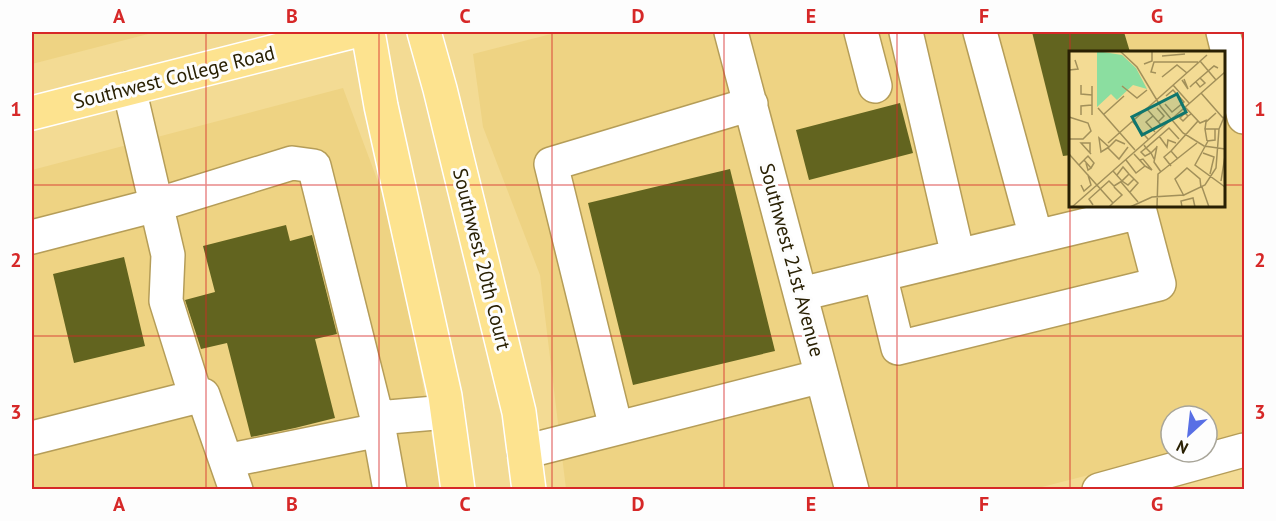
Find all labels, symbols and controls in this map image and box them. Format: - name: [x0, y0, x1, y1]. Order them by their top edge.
- text: A: [113, 3, 126, 29]
- text: B: [286, 3, 298, 29]
- text: C: [459, 3, 471, 29]
- text: D: [632, 3, 645, 29]
- text: E: [806, 3, 816, 29]
- text: F: [979, 3, 989, 29]
- text: G: [1151, 3, 1163, 29]
- street label: Southwest College Road: [71, 39, 277, 115]
- inset map: [1069, 51, 1225, 207]
- text: 1: [10, 96, 22, 122]
- text: 1: [1254, 96, 1266, 122]
- street label: Southwest 21st Avenue: [754, 160, 830, 360]
- street label: Southwest 20th Court: [447, 165, 517, 353]
- text: 2: [10, 247, 22, 273]
- text: 2: [1254, 247, 1266, 273]
- text: 3: [10, 399, 22, 425]
- text: 3: [1254, 399, 1266, 425]
- north arrow: [1159, 404, 1219, 464]
- text: N: [1173, 436, 1191, 459]
- text: A: [113, 491, 126, 517]
- text: B: [286, 491, 298, 517]
- text: C: [459, 491, 471, 517]
- text: D: [632, 491, 645, 517]
- text: E: [806, 491, 816, 517]
- text: F: [979, 491, 989, 517]
- text: G: [1151, 491, 1163, 517]

